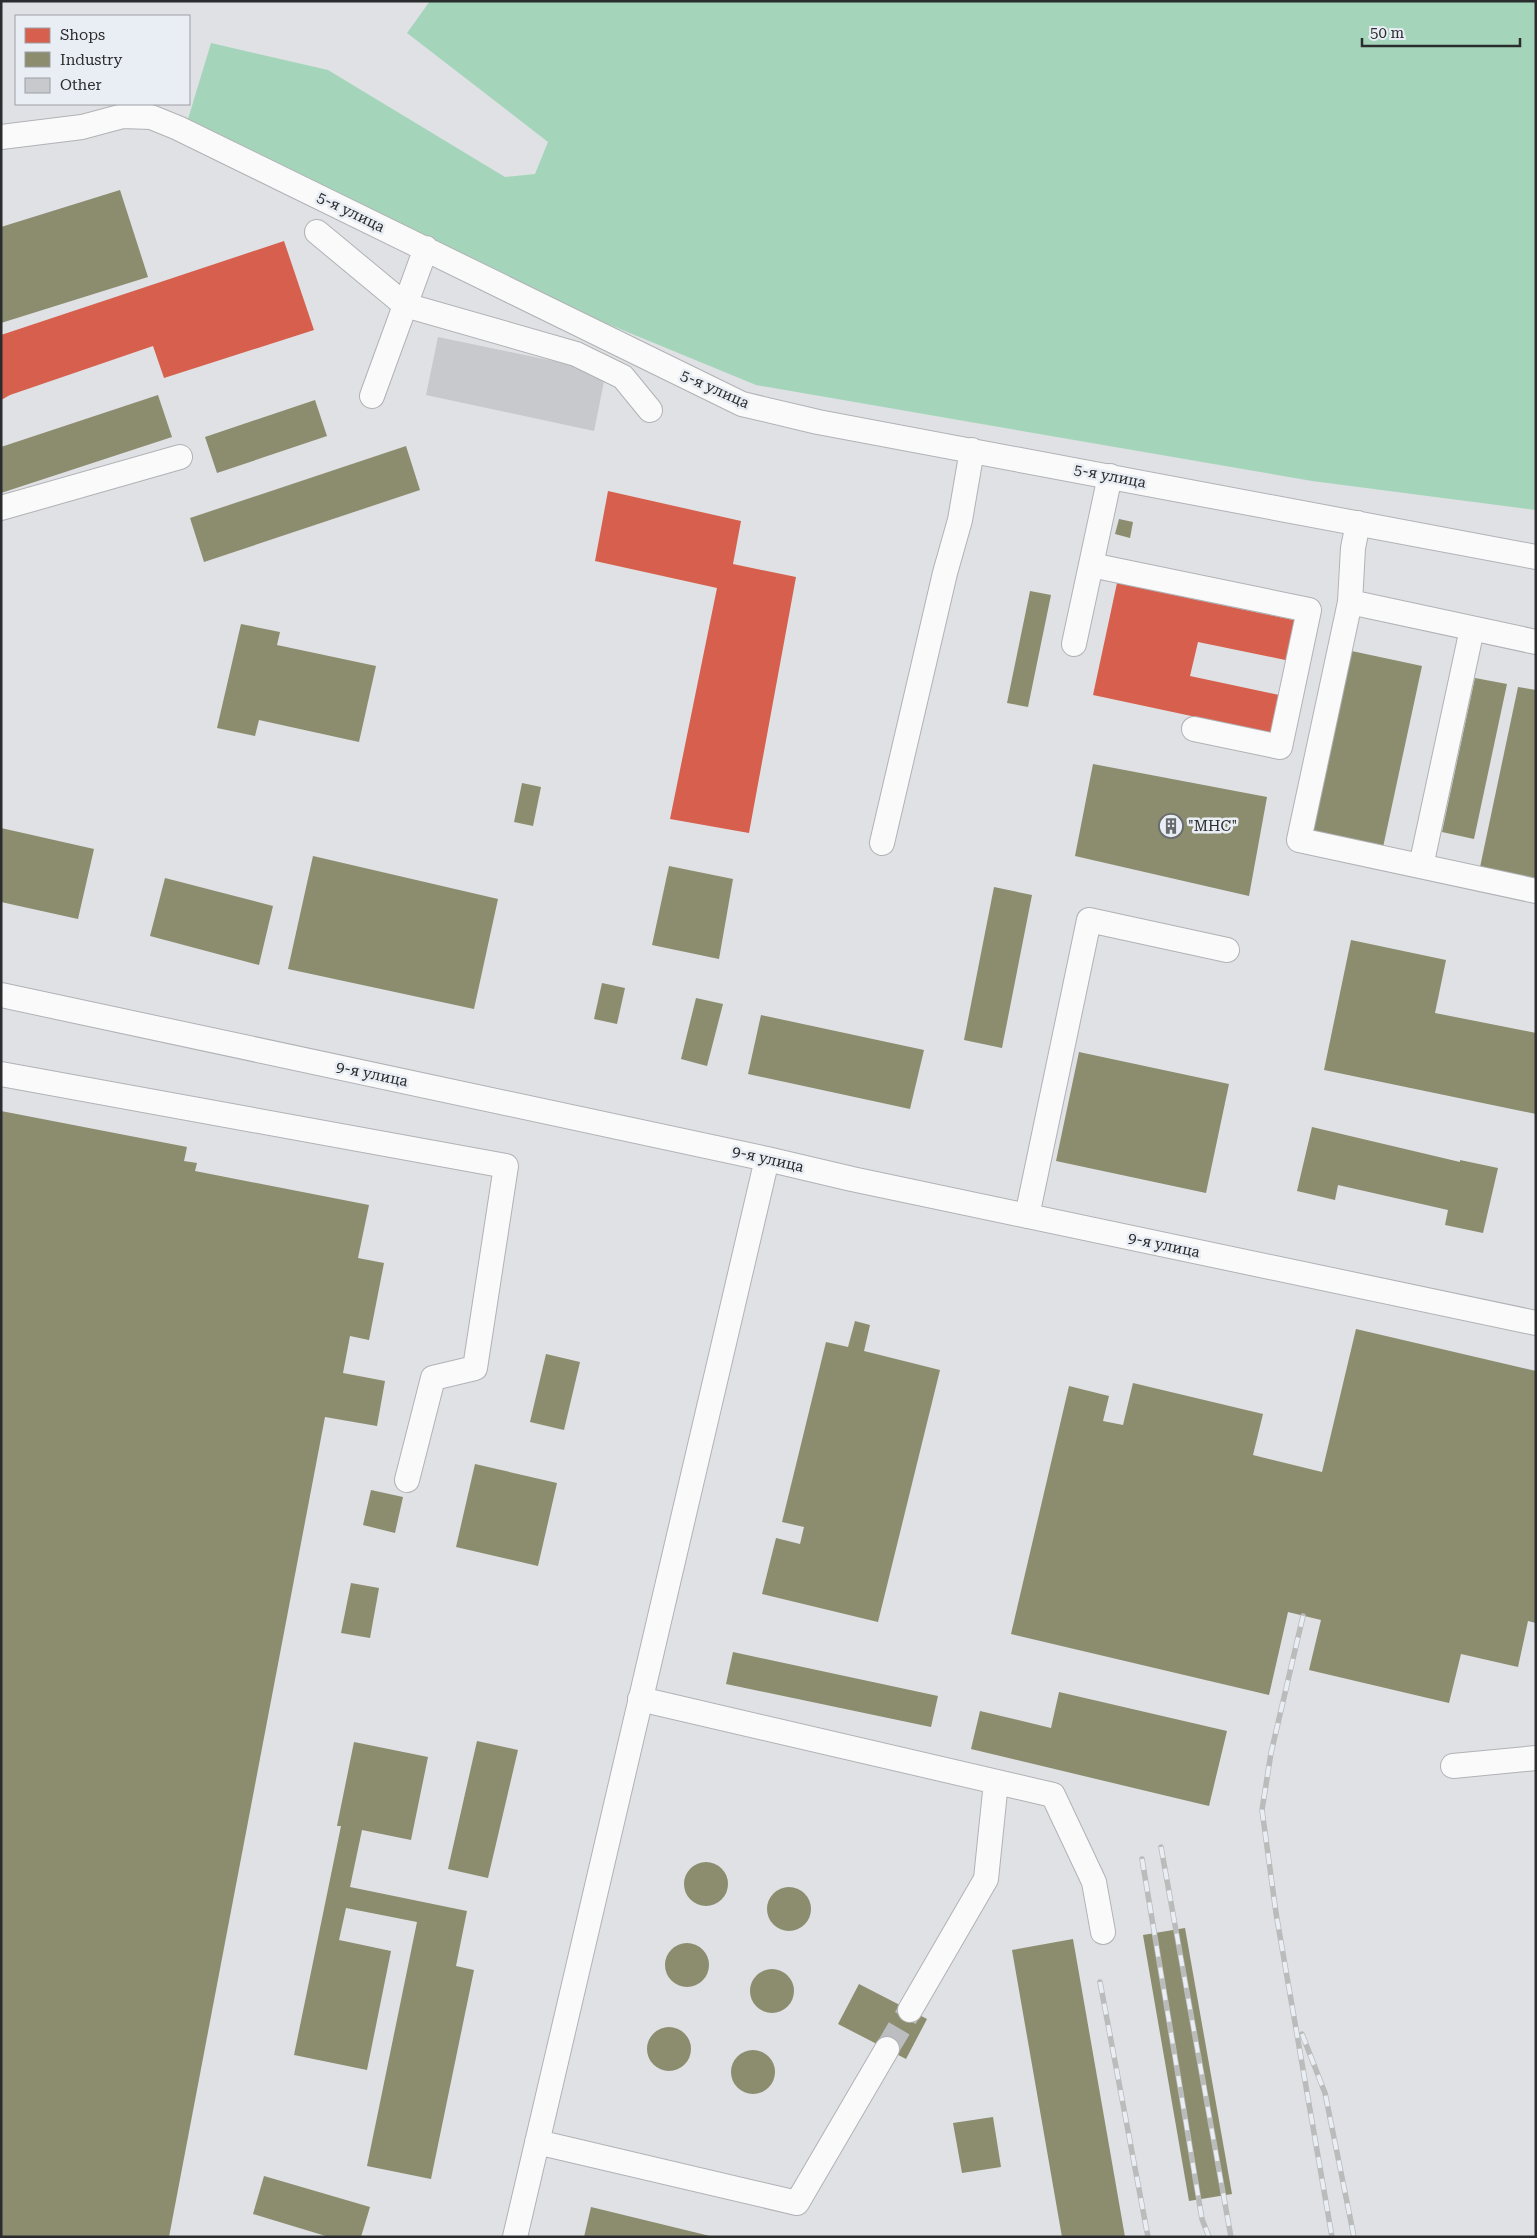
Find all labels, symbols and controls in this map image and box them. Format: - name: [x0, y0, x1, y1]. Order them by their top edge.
- legend: [15, 15, 190, 105]
- scale bar: [1362, 15, 1520, 47]
- text: 50 m: [1370, 24, 1405, 42]
- text: Shops: [60, 26, 105, 44]
- text: Industry: [60, 51, 122, 69]
- text: Other: [60, 76, 102, 94]
- street label: 5-я улица: [314, 188, 388, 236]
- street label: 5-я улица: [678, 366, 752, 412]
- street label: 5-я улица: [1072, 460, 1148, 492]
- building icon: "МНС": [1158, 813, 1184, 839]
- place label: "МНС": [1188, 817, 1237, 835]
- street label: 9-я улица: [334, 1058, 410, 1090]
- street label: 9-я улица: [730, 1142, 806, 1176]
- street label: 9-я улица: [1126, 1229, 1202, 1261]

